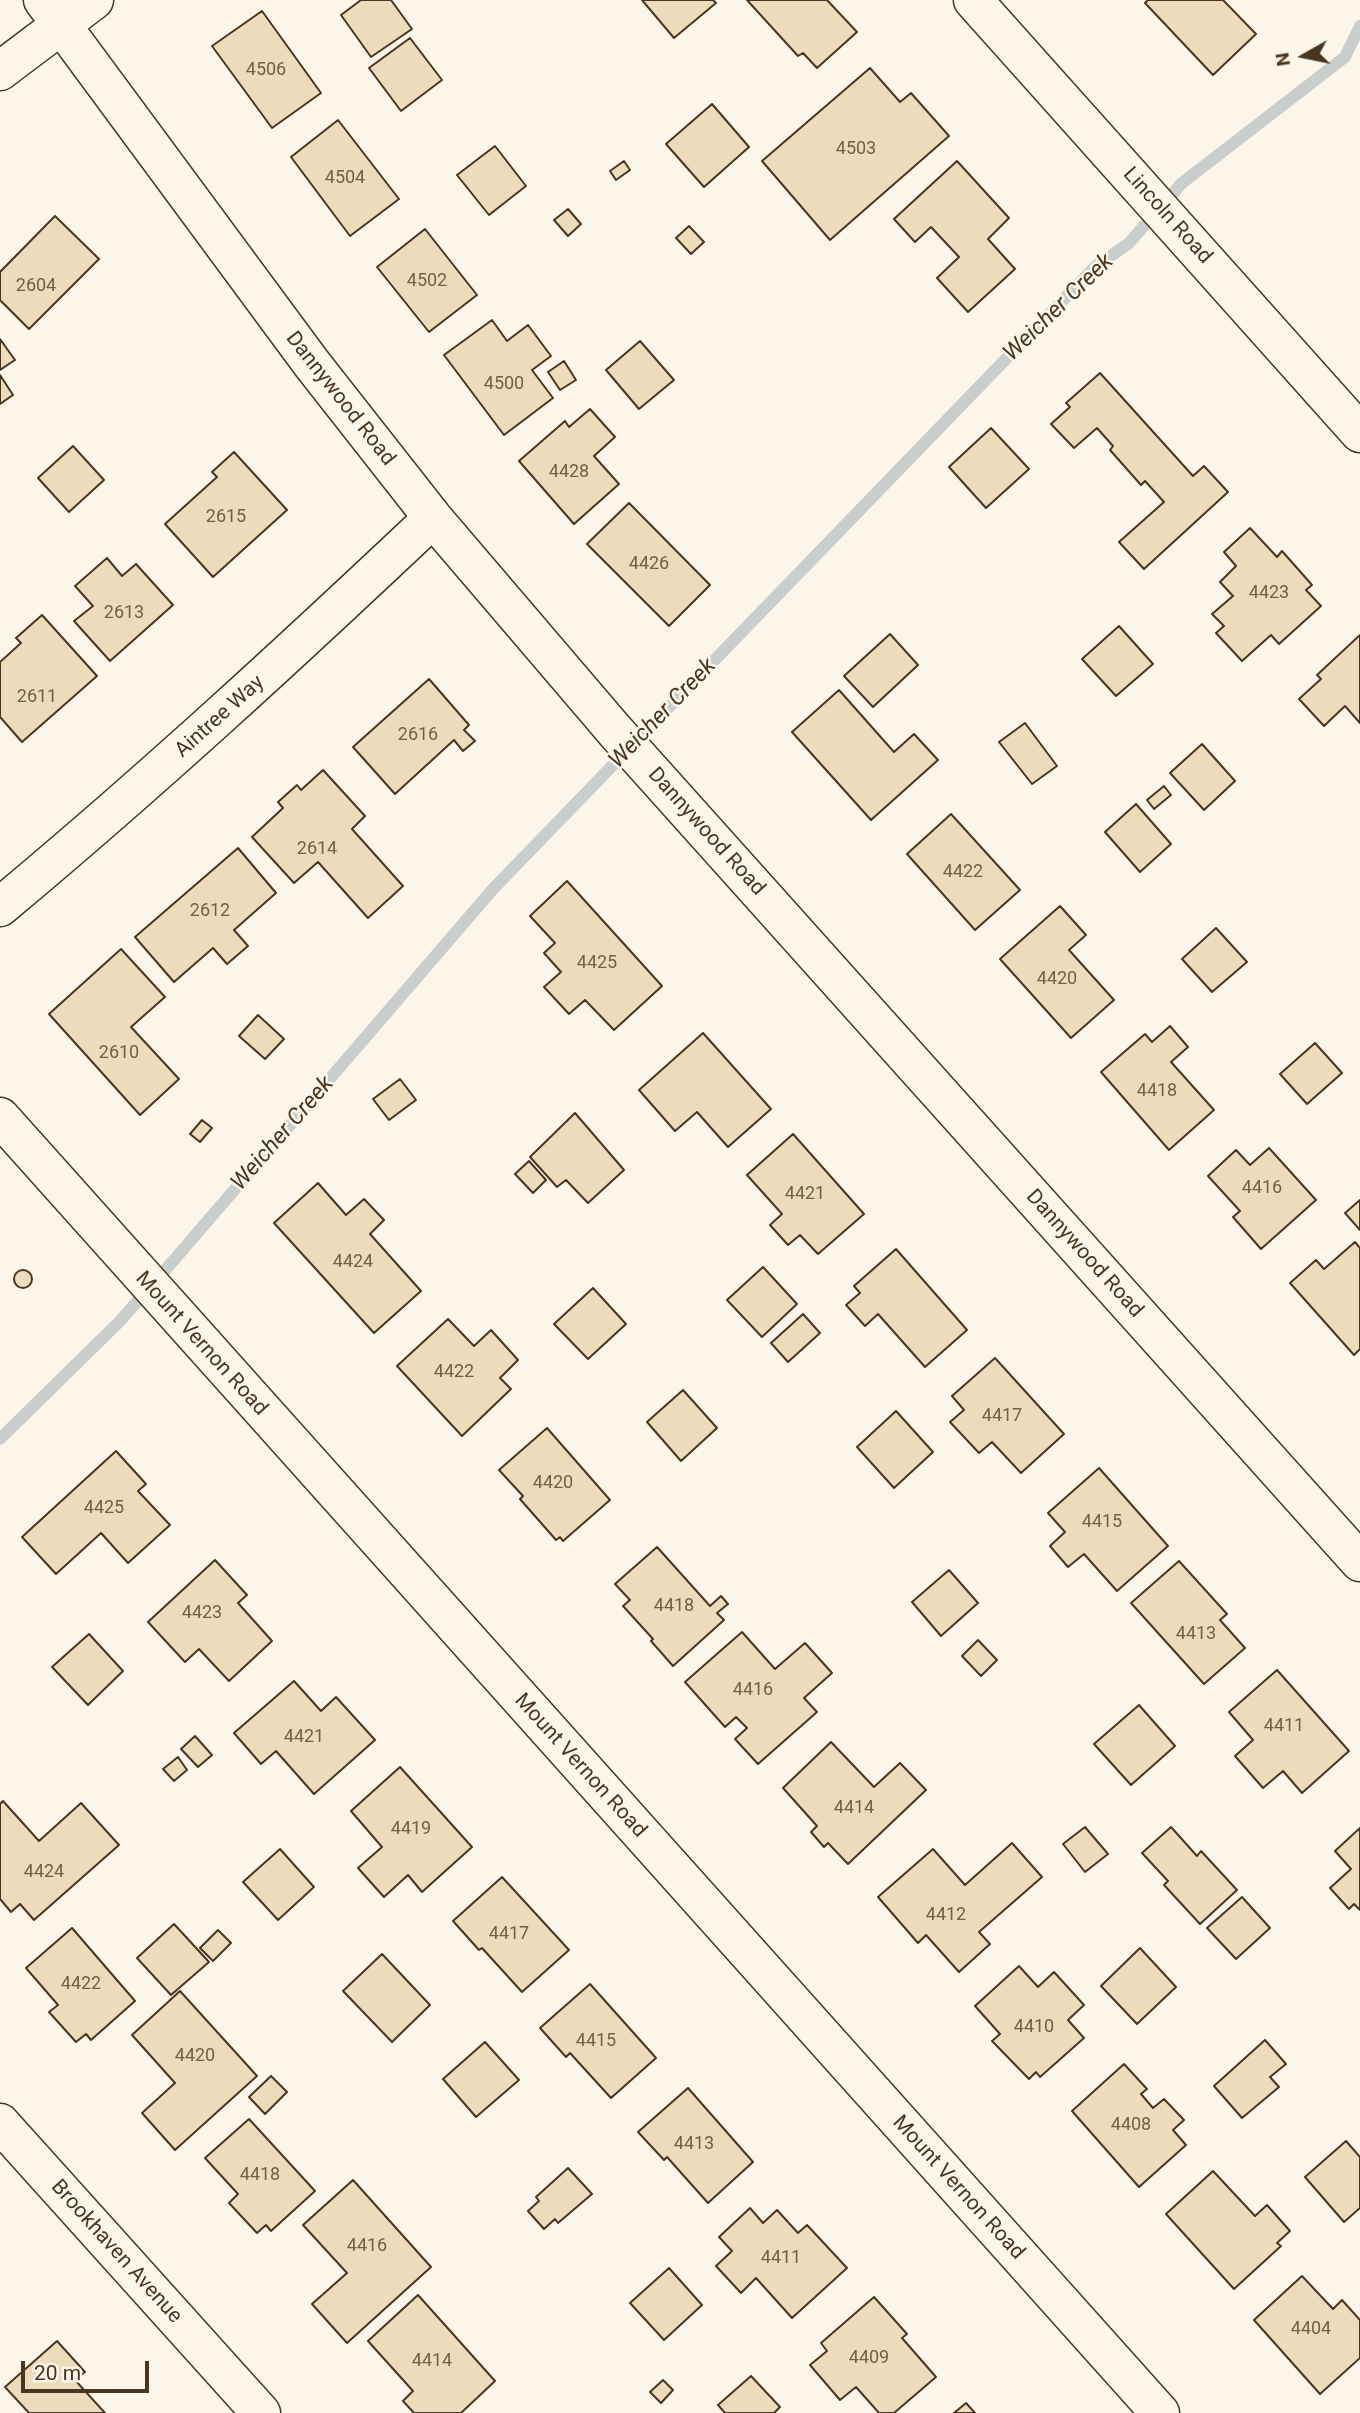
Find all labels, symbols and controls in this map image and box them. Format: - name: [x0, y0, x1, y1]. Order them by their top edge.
- north arrow: [1269, 21, 1339, 91]
- text: N: [1270, 51, 1295, 68]
- house number: 4506: [246, 59, 286, 81]
- house number: 4503: [836, 138, 876, 160]
- street label: Lincoln Road: [1117, 163, 1217, 269]
- house number: 4504: [325, 167, 365, 189]
- water label: Weicher Creek: [998, 249, 1120, 367]
- house number: 4502: [407, 270, 447, 292]
- house number: 2604: [16, 275, 56, 297]
- street label: Dannywood Road: [280, 327, 400, 471]
- house number: 4500: [484, 373, 524, 395]
- house number: 4428: [549, 461, 589, 483]
- house number: 2615: [206, 506, 246, 528]
- house number: 4426: [629, 553, 669, 575]
- house number: 4423: [1249, 582, 1289, 604]
- house number: 2613: [104, 602, 144, 624]
- water label: Weicher Creek: [604, 653, 722, 775]
- street label: Aintree Way: [170, 670, 270, 764]
- house number: 2611: [17, 686, 57, 708]
- house number: 2616: [398, 724, 438, 746]
- street label: Dannywood Road: [642, 763, 770, 901]
- house number: 2614: [297, 838, 337, 860]
- house number: 4422: [943, 861, 983, 883]
- house number: 2612: [190, 900, 230, 922]
- house number: 4425: [577, 952, 617, 974]
- house number: 4420: [1037, 968, 1077, 990]
- house number: 2610: [99, 1042, 139, 1064]
- water label: Weicher Creek: [226, 1071, 340, 1197]
- house number: 4418: [1137, 1080, 1177, 1102]
- house number: 4416: [1242, 1177, 1282, 1199]
- house number: 4421: [785, 1183, 825, 1205]
- street label: Dannywood Road: [1020, 1185, 1148, 1323]
- house number: 4424: [333, 1251, 373, 1273]
- street label: Mount Vernon Road: [130, 1267, 272, 1421]
- house number: 4422: [434, 1361, 474, 1383]
- house number: 4417: [982, 1405, 1022, 1427]
- house number: 4420: [533, 1472, 573, 1494]
- house number: 4425: [84, 1497, 124, 1519]
- house number: 4415: [1082, 1511, 1122, 1533]
- house number: 4418: [654, 1595, 694, 1617]
- house number: 4423: [182, 1602, 222, 1624]
- house number: 4413: [1176, 1623, 1216, 1645]
- house number: 4416: [733, 1679, 773, 1701]
- street label: Mount Vernon Road: [509, 1689, 651, 1843]
- house number: 4411: [1264, 1715, 1304, 1737]
- house number: 4421: [284, 1726, 324, 1748]
- house number: 4414: [834, 1797, 874, 1819]
- house number: 4419: [391, 1818, 431, 1840]
- house number: 4424: [24, 1861, 64, 1883]
- house number: 4412: [926, 1904, 966, 1926]
- house number: 4417: [489, 1923, 529, 1945]
- house number: 4422: [61, 1973, 101, 1995]
- house number: 4410: [1014, 2016, 1054, 2038]
- house number: 4415: [576, 2030, 616, 2052]
- house number: 4420: [175, 2045, 215, 2067]
- street label: Mount Vernon Road: [887, 2111, 1029, 2265]
- house number: 4408: [1111, 2114, 1151, 2136]
- house number: 4413: [674, 2133, 714, 2155]
- house number: 4418: [240, 2164, 280, 2186]
- street label: Brookhaven Avenue: [45, 2175, 187, 2329]
- house number: 4416: [347, 2235, 387, 2257]
- house number: 4411: [761, 2247, 801, 2269]
- house number: 4404: [1291, 2318, 1331, 2340]
- scale bar: [24, 2346, 152, 2390]
- house number: 4409: [849, 2347, 889, 2369]
- house number: 4414: [412, 2350, 452, 2372]
- text: 20 m: [34, 2361, 81, 2385]

